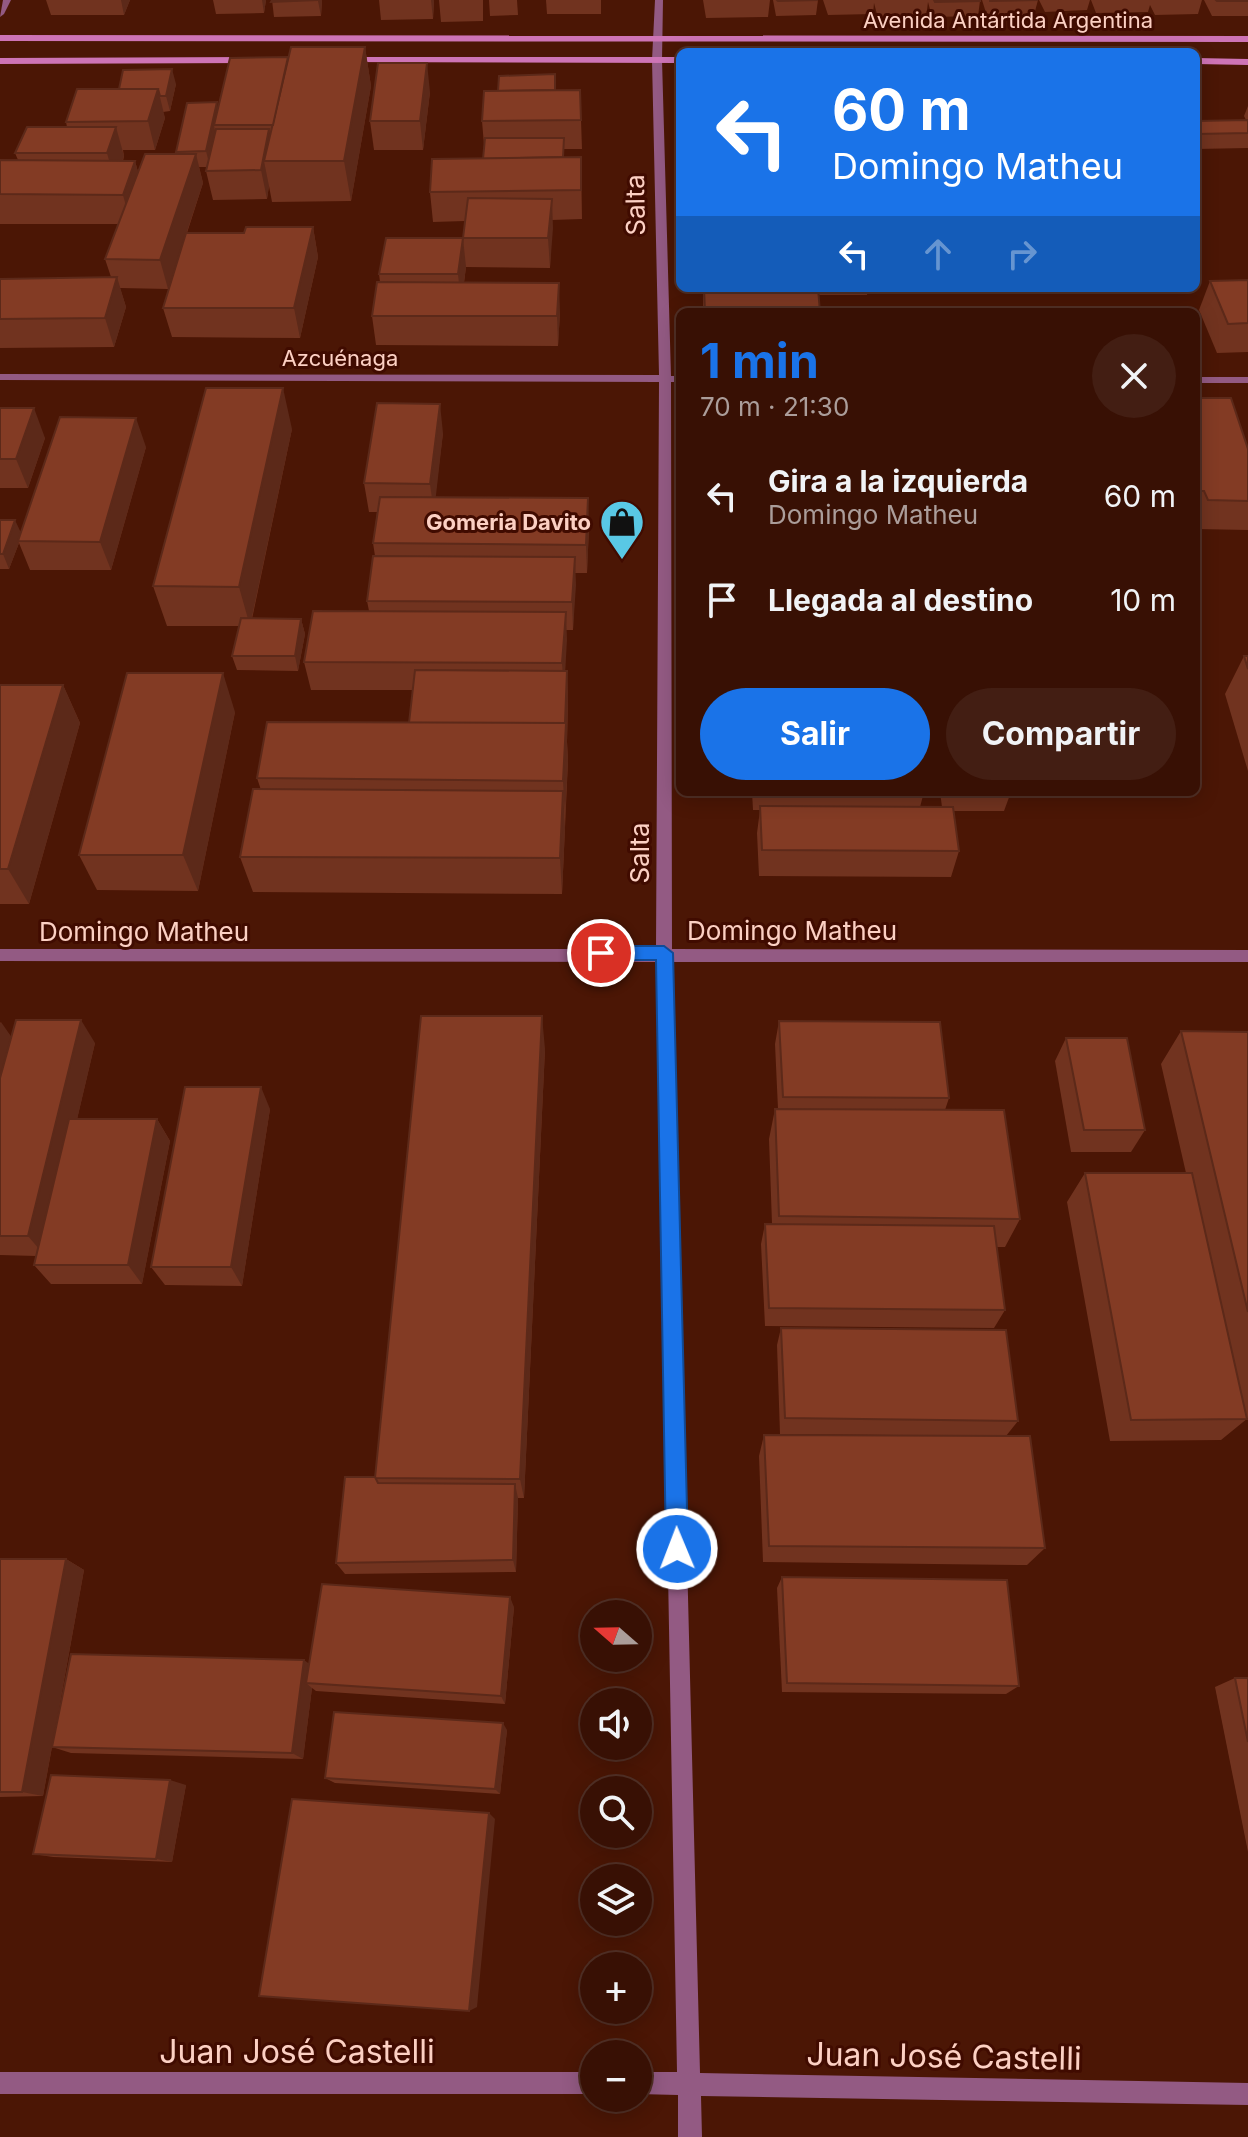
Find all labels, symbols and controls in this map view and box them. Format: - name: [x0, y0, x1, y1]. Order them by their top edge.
- street label: Avenida Antártida Argentina: [863, 7, 1153, 33]
- text: 60 m: [832, 76, 971, 144]
- icon: left: [700, 80, 804, 184]
- text: Domingo Matheu: [832, 144, 1123, 188]
- street label: Salta: [619, 174, 651, 236]
- icon: left: [832, 232, 876, 276]
- icon: ahead: [916, 232, 960, 276]
- icon: right: [1000, 232, 1044, 276]
- text: 1 min: [700, 331, 819, 390]
- button: close: [1092, 334, 1176, 418]
- street label: Azcuénaga: [282, 345, 398, 371]
- text: 70 m · 21:30: [700, 391, 849, 422]
- text: Gira a la izquierda: [768, 463, 1028, 499]
- icon: left: [700, 474, 744, 518]
- text: 60 m: [1104, 478, 1176, 514]
- shop icon: Gomeria Davito: [598, 498, 646, 561]
- text: Domingo Matheu: [768, 499, 978, 530]
- place label: Gomeria Davito: [426, 509, 591, 535]
- icon: arrive: [700, 578, 744, 622]
- text: Llegada al destino: [768, 582, 1033, 618]
- text: 10 m: [1110, 582, 1176, 618]
- button: Salir: [700, 688, 930, 780]
- button: Compartir: [946, 688, 1176, 780]
- street label: Salta: [624, 822, 655, 884]
- street label: Domingo Matheu: [687, 915, 897, 946]
- street label: Domingo Matheu: [39, 916, 249, 947]
- pin: [567, 919, 635, 987]
- icon: arrive: [579, 931, 623, 975]
- position arrow: [635, 1507, 719, 1591]
- north arrow: [580, 1600, 652, 1672]
- map controls: [580, 1600, 652, 2112]
- button: sound: [580, 1688, 652, 1760]
- button: search: [580, 1776, 652, 1848]
- button: layers: [580, 1864, 652, 1936]
- button: +: [580, 1952, 652, 2024]
- street label: Juan José Castelli: [159, 2032, 435, 2071]
- street label: Juan José Castelli: [806, 2034, 1082, 2078]
- button: −: [580, 2040, 652, 2112]

